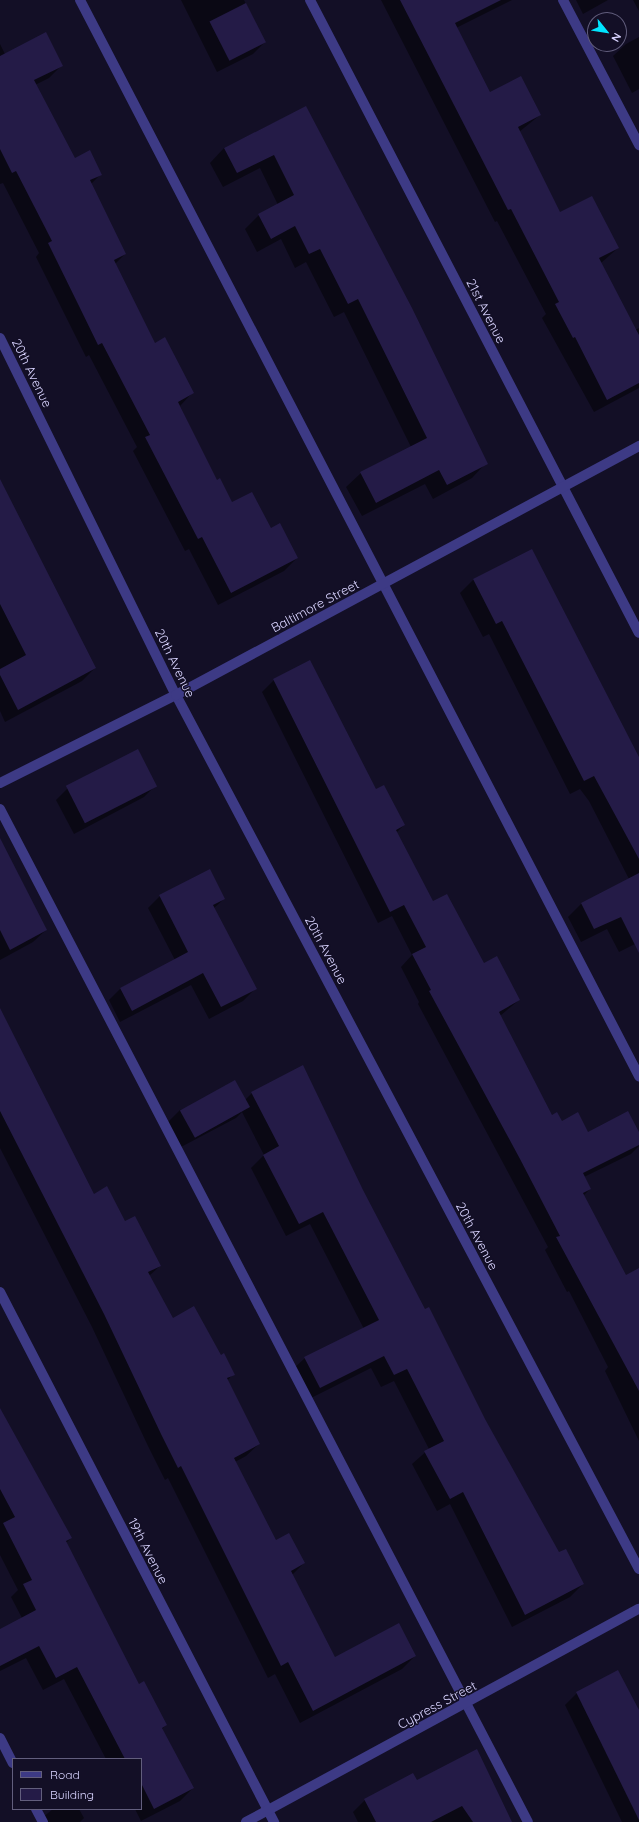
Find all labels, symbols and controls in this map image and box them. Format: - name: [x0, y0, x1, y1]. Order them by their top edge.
- north arrow: [587, 12, 627, 52]
- text: N: [608, 30, 625, 45]
- street label: 21st Avenue: [463, 276, 509, 346]
- street label: 20th Avenue: [9, 336, 55, 410]
- street label: Baltimore Street: [268, 576, 362, 636]
- street label: 20th Avenue: [152, 626, 198, 700]
- street label: 20th Avenue: [302, 913, 350, 987]
- street label: 20th Avenue: [453, 1199, 501, 1273]
- street label: 19th Avenue: [125, 1515, 171, 1587]
- street label: Cypress Street: [395, 1678, 479, 1732]
- legend: [12, 1758, 142, 1810]
- text: Road: [50, 1767, 80, 1782]
- text: Building: [50, 1787, 94, 1802]

